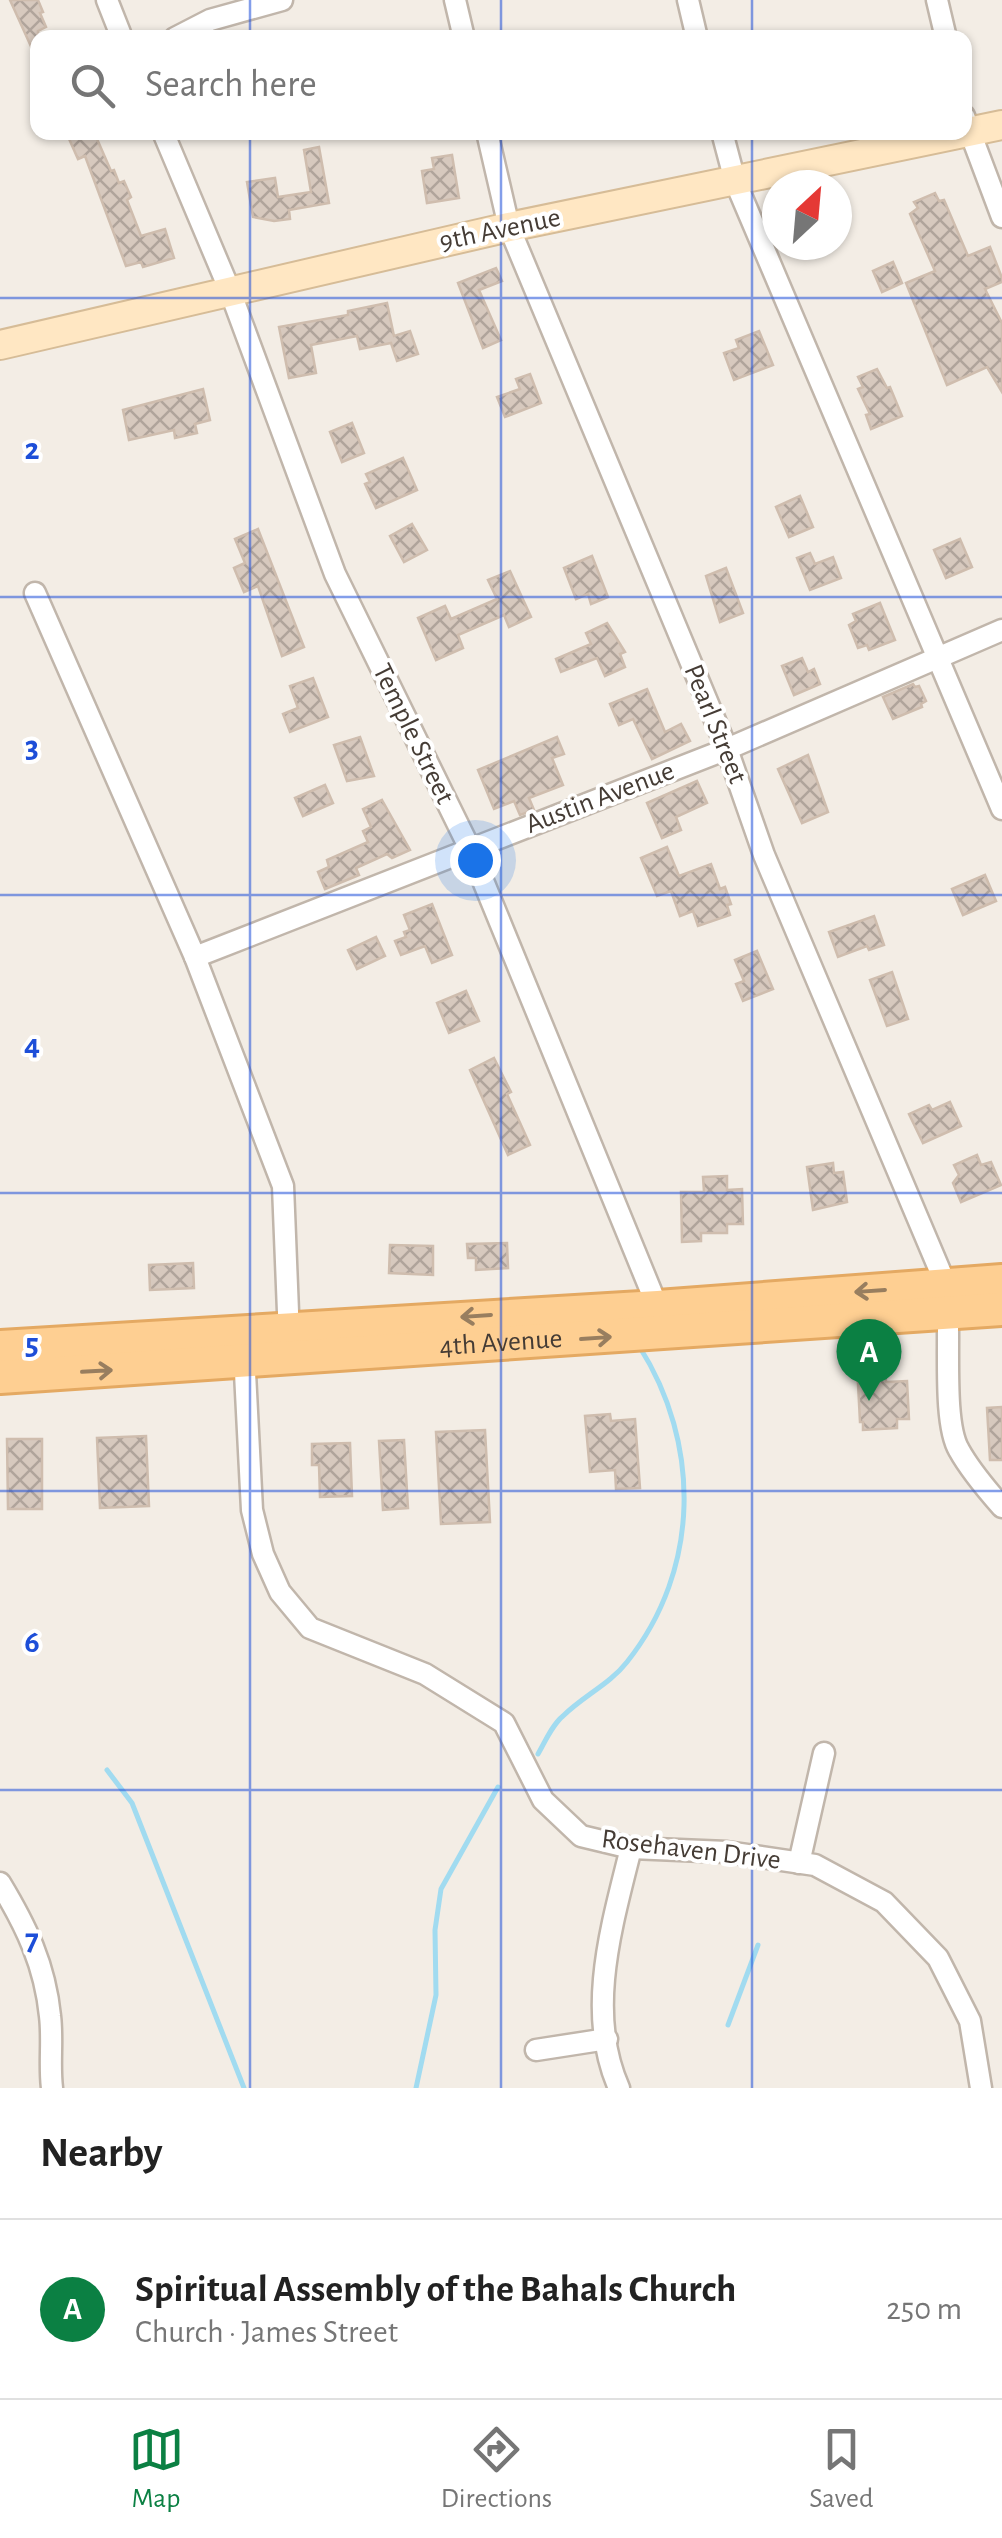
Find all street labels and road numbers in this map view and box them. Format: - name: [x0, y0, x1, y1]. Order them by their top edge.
- street label: 9th Avenue: [437, 204, 563, 256]
- street label: Temple Street: [367, 660, 459, 808]
- street label: Pearl Street: [679, 661, 752, 787]
- street label: Austin Avenue: [522, 757, 678, 839]
- street label: 4th Avenue: [438, 1325, 563, 1361]
- street label: Rosehaven Drive: [600, 1825, 782, 1875]

